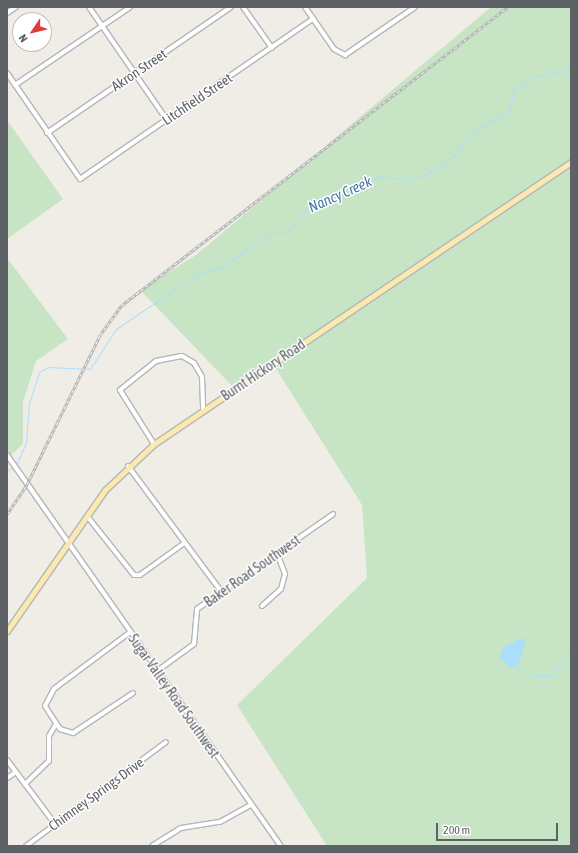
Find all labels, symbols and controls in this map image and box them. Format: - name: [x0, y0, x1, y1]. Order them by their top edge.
- north arrow: [12, 12, 52, 52]
- text: N: [16, 32, 30, 44]
- street label: Akron Street: [108, 45, 170, 95]
- street label: Litchfield Street: [159, 69, 235, 129]
- water label: Nancy Creek: [305, 172, 375, 216]
- street label: Burnt Hickory Road: [218, 336, 308, 404]
- street label: Baker Road Southwest: [201, 532, 303, 610]
- street label: Sugar Valley Road Southwest: [125, 631, 223, 761]
- street label: Chimney Springs Drive: [45, 754, 147, 834]
- scale bar: [438, 815, 560, 841]
- text: 200 m: [443, 823, 470, 837]

